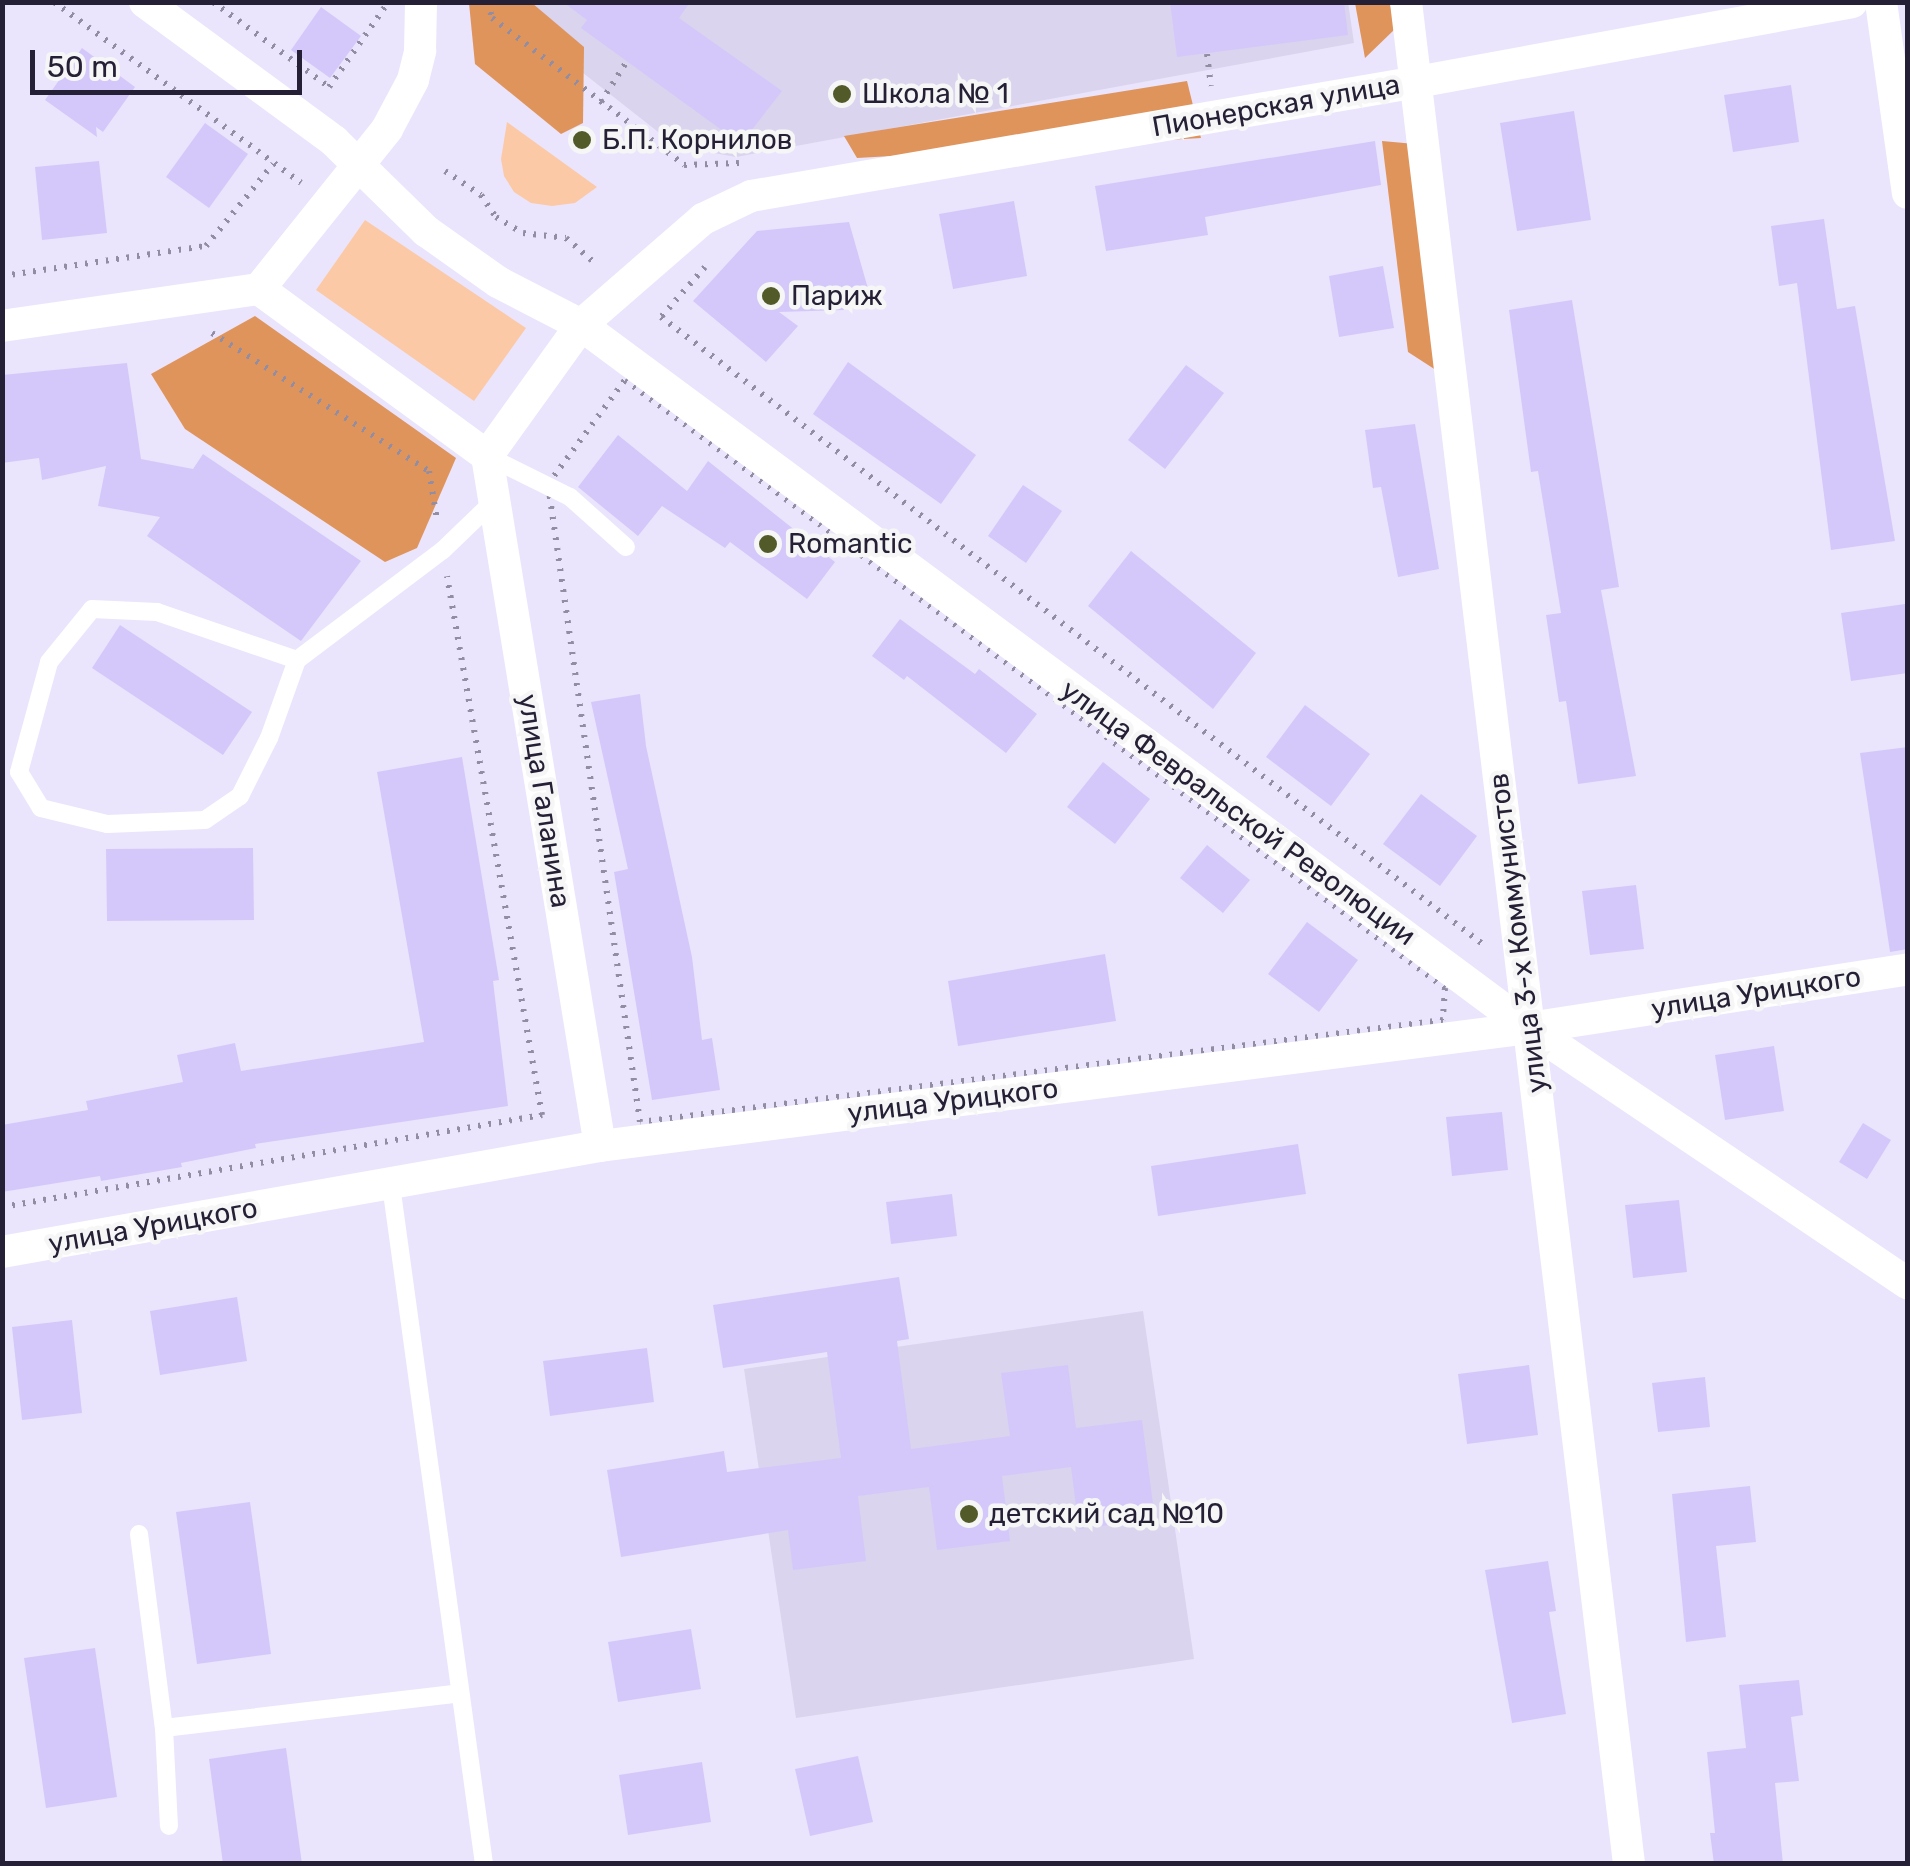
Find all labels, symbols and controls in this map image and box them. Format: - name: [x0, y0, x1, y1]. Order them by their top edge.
- scale bar: [35, 30, 308, 92]
- text: 50 m: [47, 49, 118, 85]
- street label: Пионерская улица: [1149, 68, 1403, 144]
- place label: Школа № 1: [862, 77, 1009, 111]
- marker: Школа № 1: [831, 83, 853, 105]
- place label: Б.П. Корнилов: [602, 123, 792, 157]
- marker: Б.П. Корнилов: [571, 129, 593, 151]
- place label: Париж: [791, 279, 883, 313]
- marker: Париж: [760, 285, 782, 307]
- place label: Romantic: [788, 527, 913, 561]
- marker: Romantic: [757, 533, 779, 555]
- street label: улица Февральской Революции: [1054, 673, 1422, 953]
- street label: улица Галанина: [511, 692, 577, 910]
- street label: улица 3-х Коммунистов: [1482, 771, 1554, 1095]
- street label: улица Урицкого: [1649, 960, 1863, 1026]
- street label: улица Урицкого: [846, 1071, 1060, 1131]
- street label: улица Урицкого: [46, 1191, 260, 1261]
- place label: детский сад №10: [989, 1497, 1224, 1531]
- marker: детский сад №10: [958, 1503, 980, 1525]

